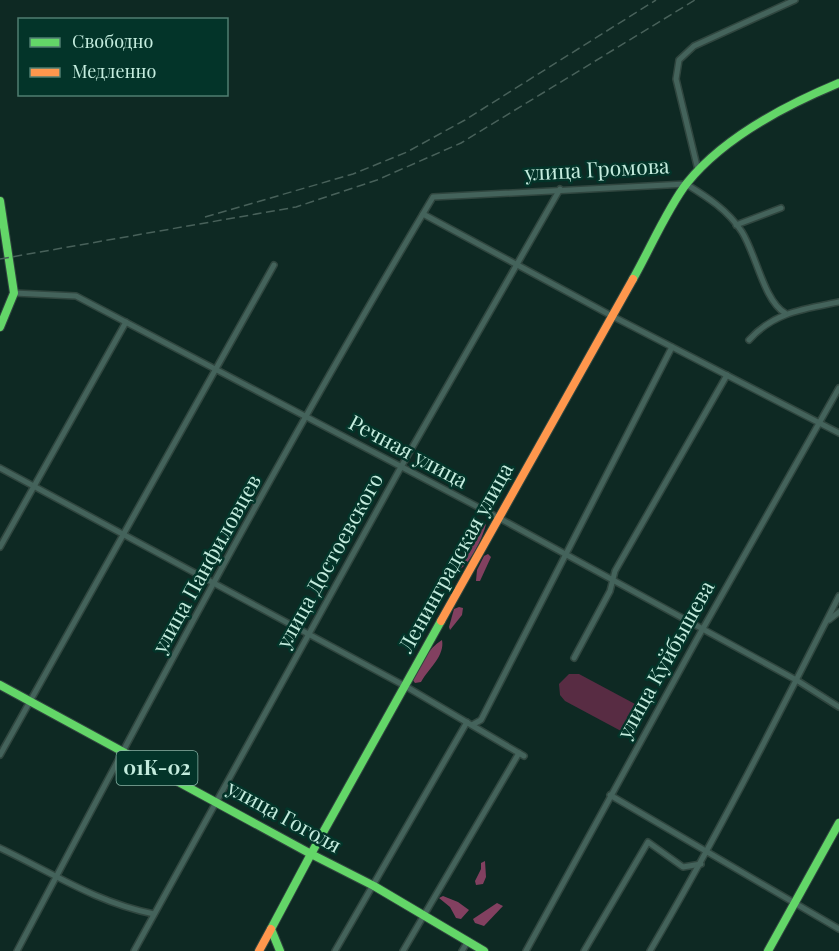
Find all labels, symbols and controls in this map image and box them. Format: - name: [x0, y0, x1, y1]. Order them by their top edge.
- legend: [18, 18, 228, 96]
- text: Свободно: [72, 29, 153, 53]
- text: Медленно: [72, 59, 157, 83]
- street label: улица Громова: [523, 150, 671, 186]
- street label: Речная улица: [345, 407, 474, 494]
- street label: Ленинградская улица: [390, 457, 518, 658]
- street label: улица Достоевского: [268, 467, 388, 654]
- street label: улица Панфиловцев: [144, 468, 266, 658]
- street label: улица Куйбышева: [609, 574, 720, 744]
- road number: 01К-02: [116, 751, 198, 785]
- street label: улица Гоголя: [222, 772, 347, 858]

